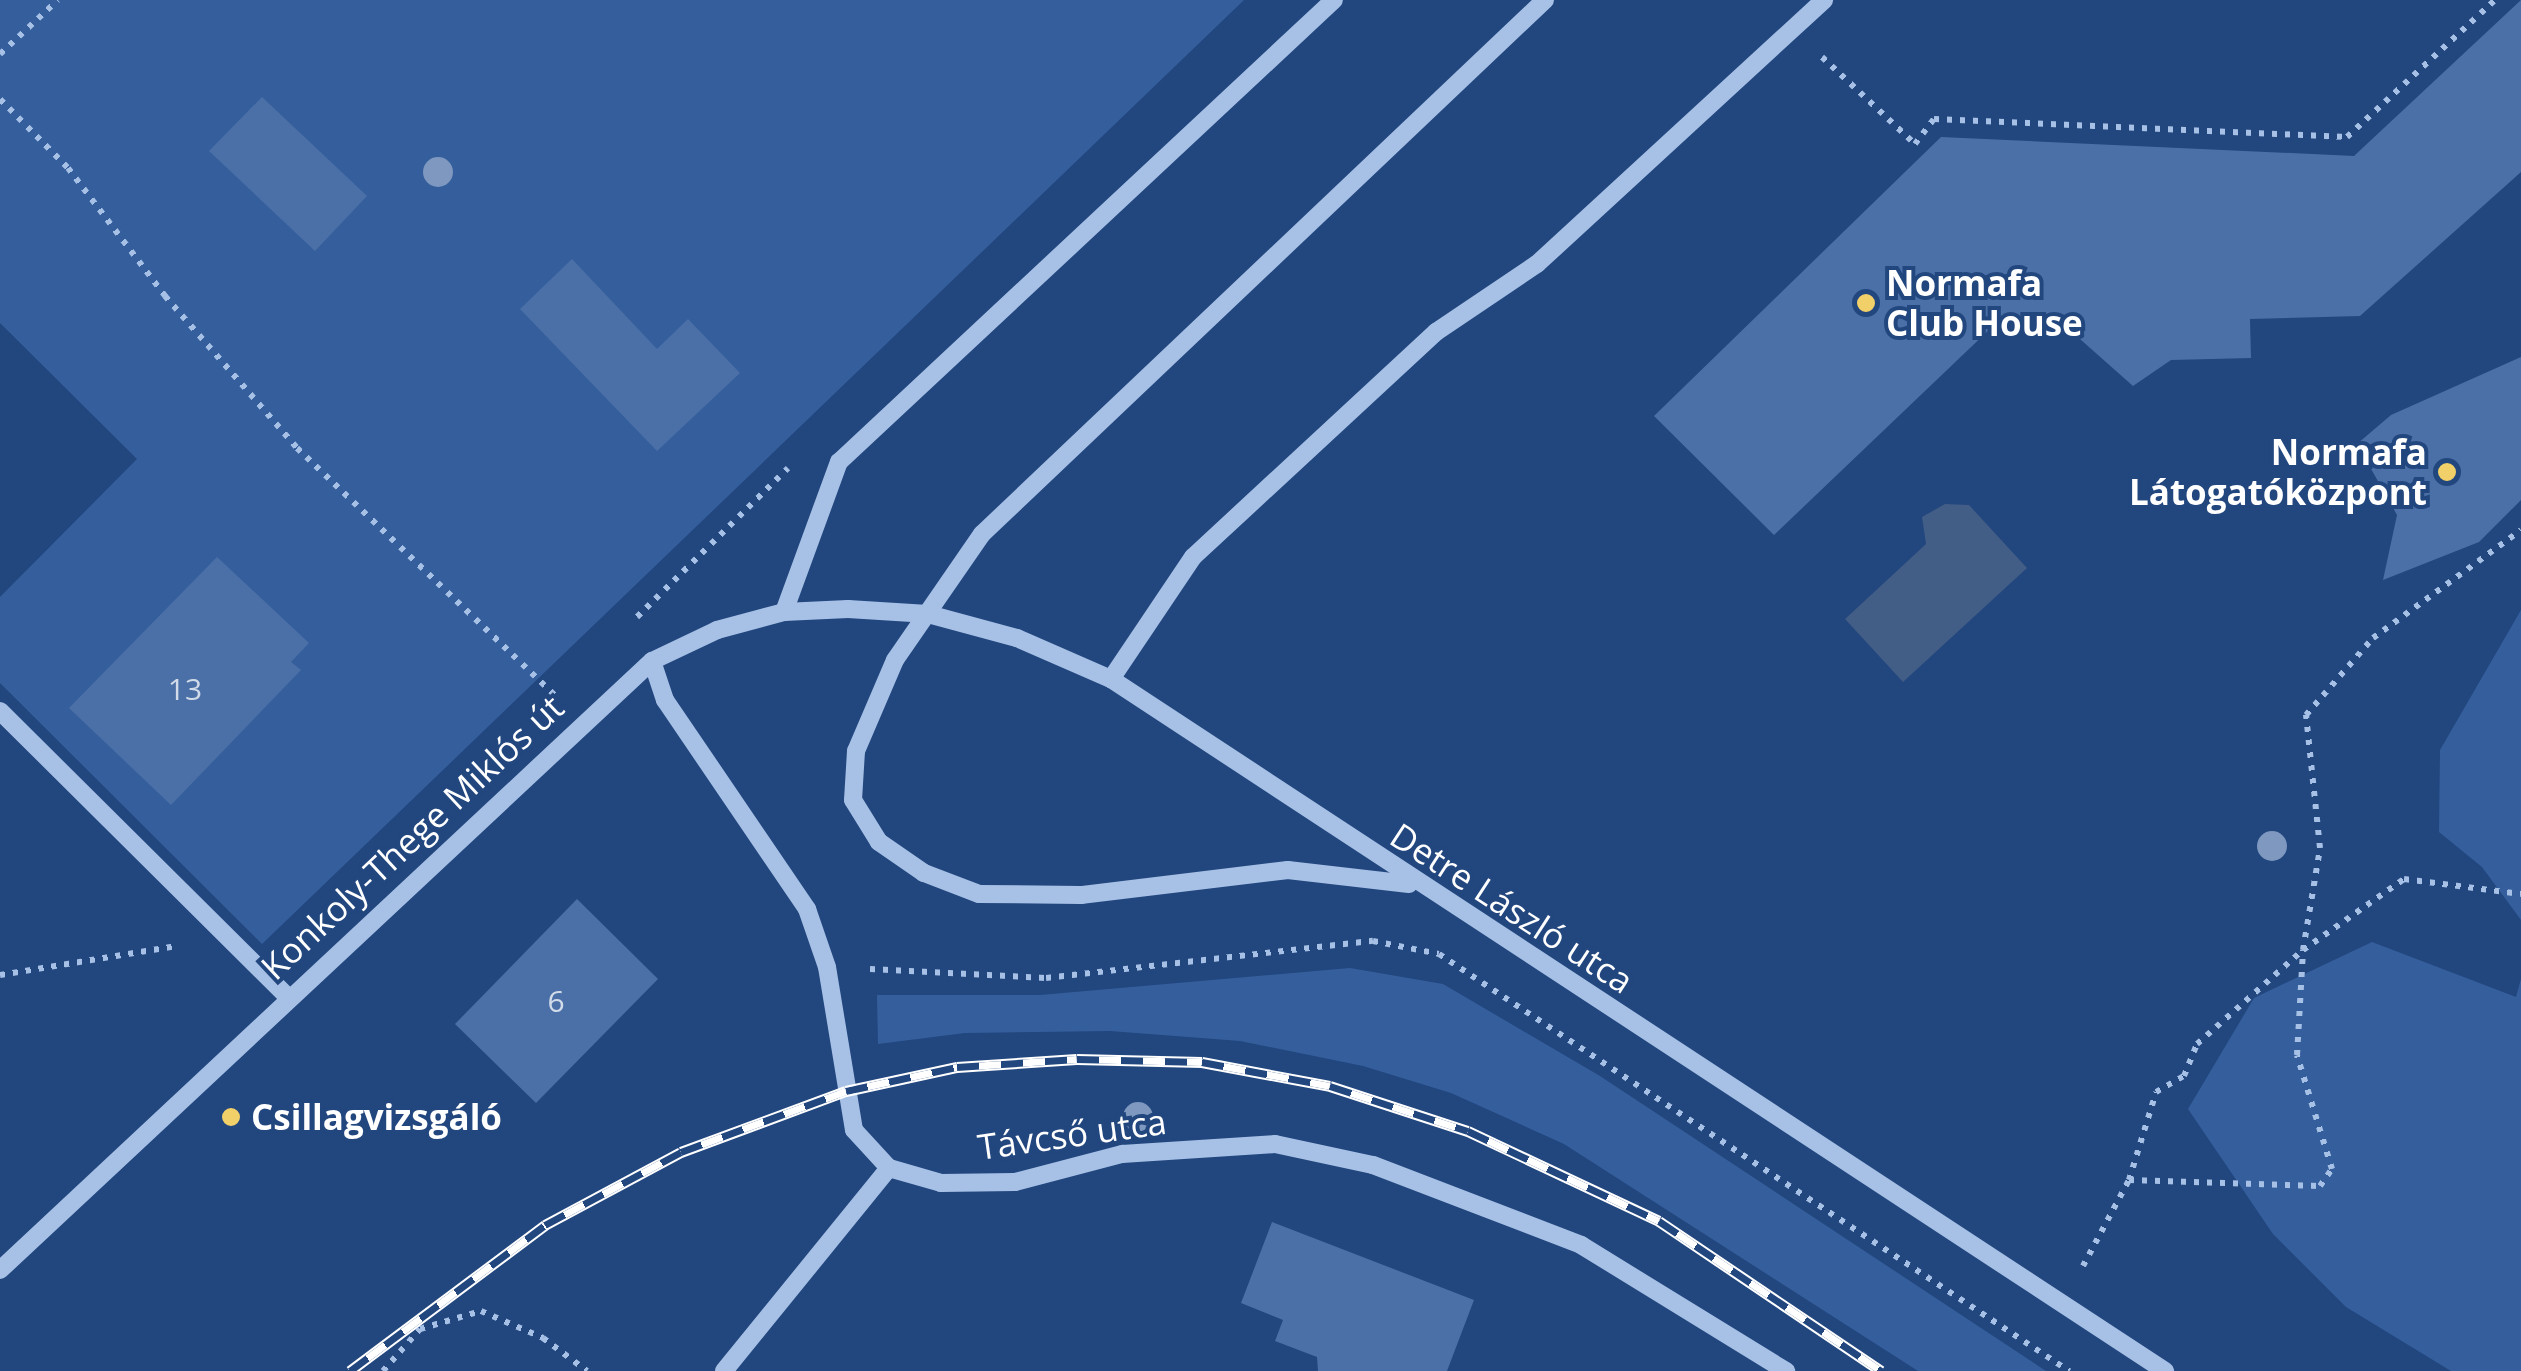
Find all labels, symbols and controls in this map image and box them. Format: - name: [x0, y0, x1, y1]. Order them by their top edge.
- place label: Normafa Club House: [1886, 262, 2083, 344]
- marker: Normafa Club House: [1855, 292, 1877, 314]
- place label: Normafa Látogatóközpont: [2129, 431, 2427, 513]
- marker: Normafa Látogatóközpont: [2436, 461, 2458, 483]
- house number: 13: [168, 671, 202, 707]
- street label: Konkoly-Thege Miklós út: [252, 686, 572, 988]
- street label: Detre László utca: [1383, 814, 1641, 1002]
- house number: 6: [547, 983, 565, 1019]
- place label: Csillagvizsgáló: [251, 1096, 502, 1138]
- street label: Távcső utca: [975, 1100, 1169, 1168]
- marker: Csillagvizsgáló: [220, 1106, 242, 1128]

